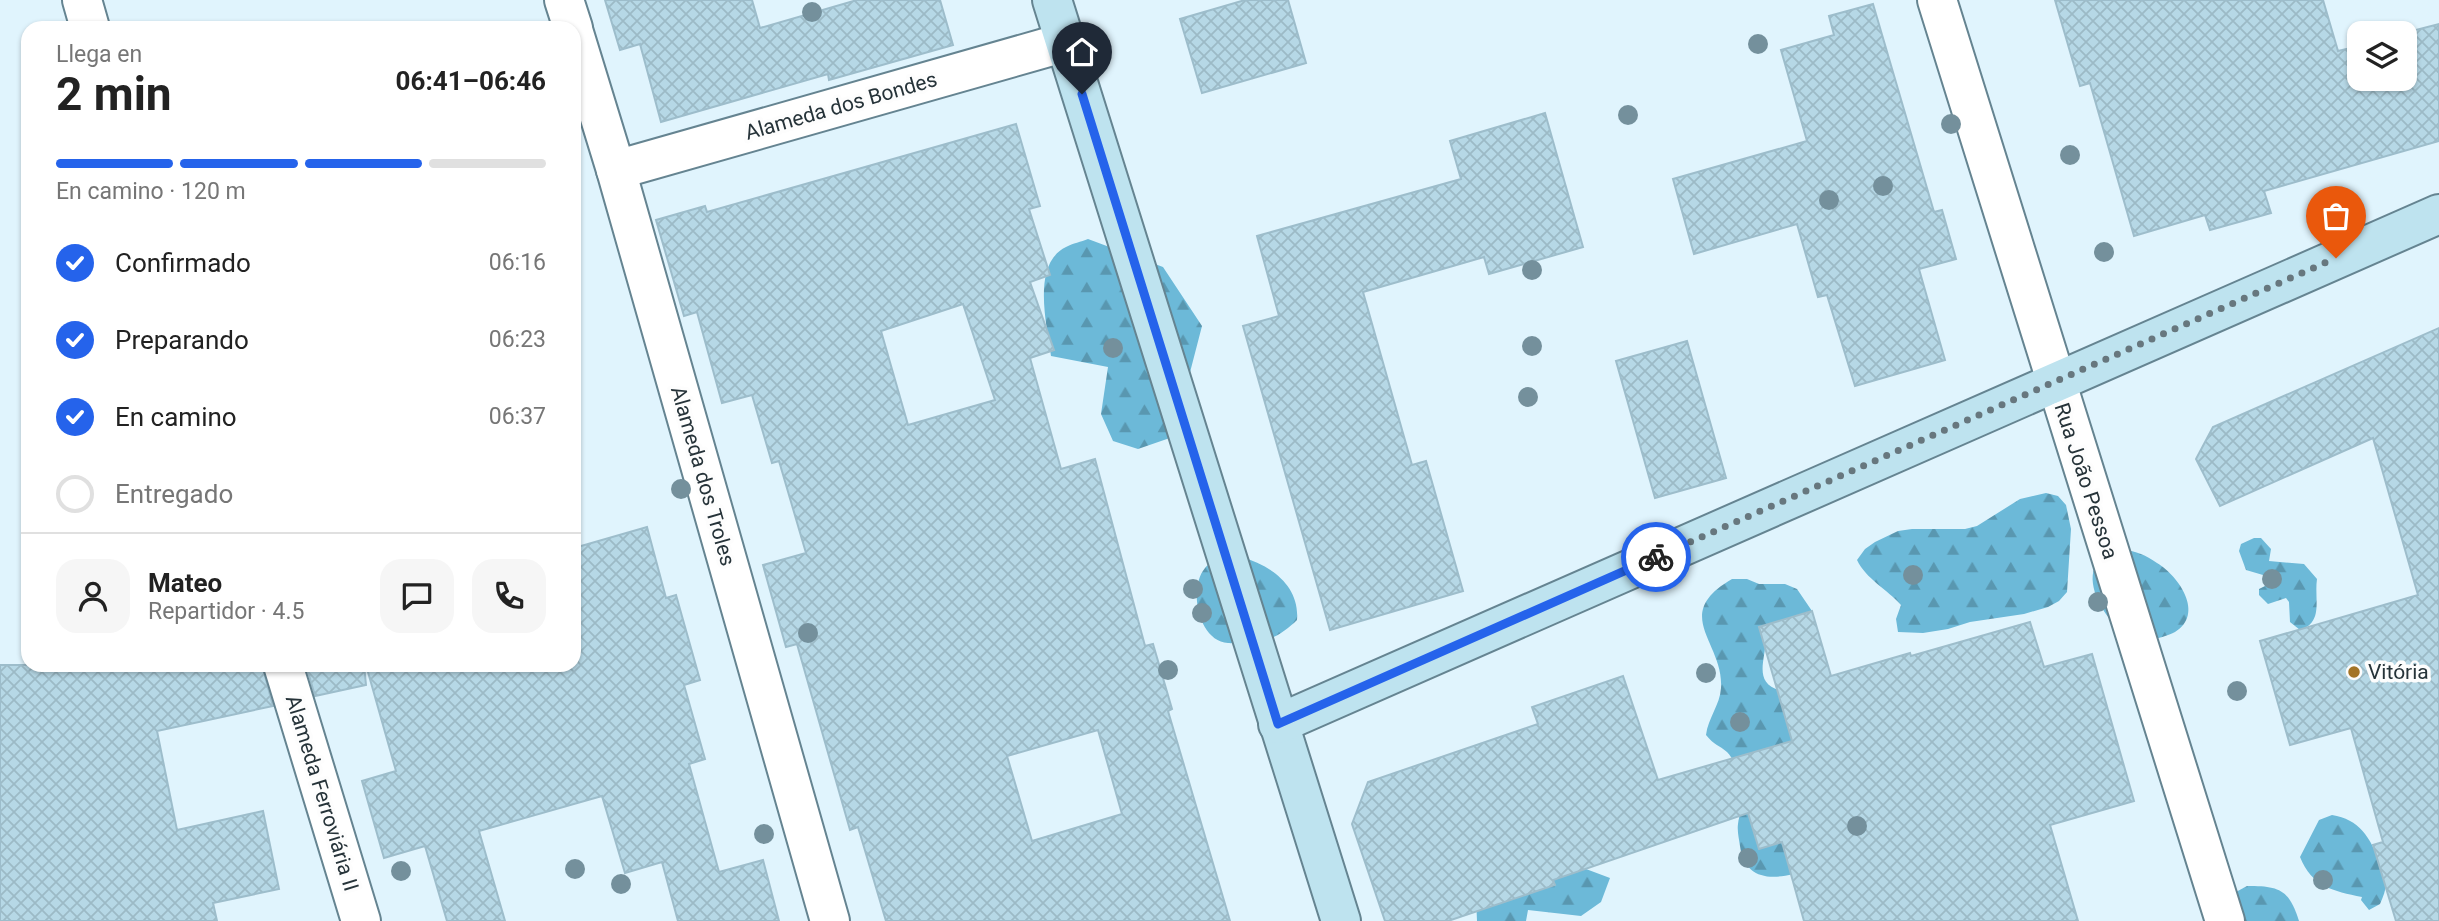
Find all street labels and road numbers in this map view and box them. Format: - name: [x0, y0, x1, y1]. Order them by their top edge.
- street label: Alameda dos Bondes: [742, 67, 940, 145]
- street label: Alameda dos Troles: [666, 384, 740, 568]
- street label: Rua João Pessoa: [2049, 400, 2123, 562]
- street label: Alameda Ferroviária II: [281, 692, 363, 894]

